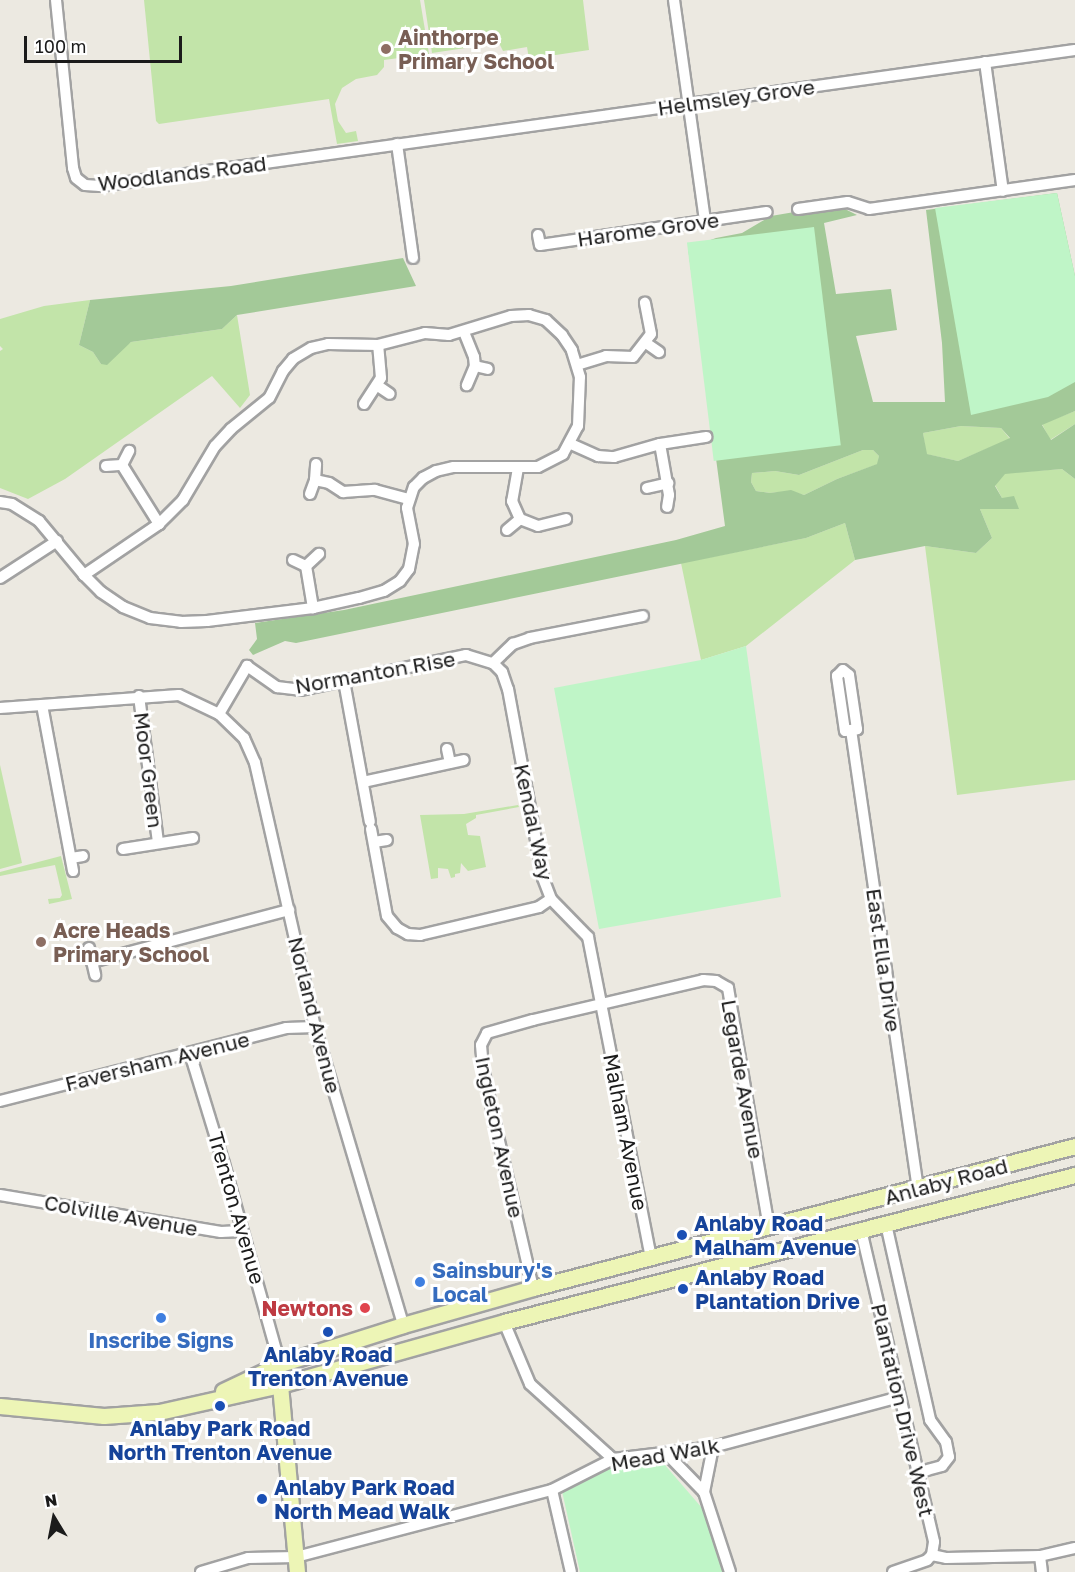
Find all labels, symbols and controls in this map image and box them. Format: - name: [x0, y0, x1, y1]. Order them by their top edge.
- scale bar: [27, 24, 184, 62]
- place label: Ainthorpe Primary School: [398, 24, 554, 74]
- text: 100 m: [35, 35, 86, 57]
- marker: Ainthorpe Primary School: [379, 42, 393, 56]
- street label: Helmsley Grove: [656, 74, 816, 120]
- street label: Woodlands Road: [96, 150, 268, 196]
- street label: Harome Grove: [575, 207, 721, 251]
- street label: Normanton Rise: [293, 646, 457, 698]
- street label: Moor Green: [129, 711, 169, 829]
- street label: Kendal Way: [509, 761, 559, 883]
- street label: East Ella Drive: [861, 887, 907, 1033]
- place label: Acre Heads Primary School: [53, 917, 209, 967]
- street label: Norland Avenue: [283, 934, 347, 1096]
- marker: Acre Heads Primary School: [34, 935, 48, 949]
- street label: Legarde Avenue: [717, 997, 769, 1161]
- street label: Faversham Avenue: [62, 1026, 252, 1096]
- street label: Malham Avenue: [598, 1051, 654, 1213]
- street label: Ingleton Avenue: [471, 1054, 529, 1220]
- street label: Trenton Avenue: [203, 1129, 271, 1287]
- street label: Anlaby Road: [882, 1152, 1010, 1210]
- street label: Colville Avenue: [42, 1189, 200, 1241]
- place label: Anlaby Road Malham Avenue: [694, 1210, 856, 1260]
- marker: Anlaby Road Malham Avenue: [675, 1228, 689, 1242]
- place label: Sainsbury's Local: [432, 1257, 553, 1307]
- place label: Anlaby Road Plantation Drive: [695, 1264, 860, 1314]
- marker: Sainsbury's Local: [413, 1275, 427, 1289]
- marker: Anlaby Road Plantation Drive: [676, 1282, 690, 1296]
- place label: Newtons: [262, 1295, 353, 1321]
- marker: Newtons: [358, 1301, 372, 1315]
- street label: Plantation Drive West: [866, 1301, 940, 1519]
- marker: Inscribe Signs: [154, 1311, 168, 1325]
- marker: Anlaby Road Trenton Avenue: [321, 1325, 335, 1339]
- place label: Inscribe Signs: [88, 1327, 234, 1353]
- place label: Anlaby Road Trenton Avenue: [248, 1341, 408, 1391]
- marker: Anlaby Park Road North Trenton Avenue: [213, 1399, 227, 1413]
- place label: Anlaby Park Road North Trenton Avenue: [108, 1415, 332, 1465]
- street label: Mead Walk: [609, 1432, 721, 1476]
- place label: Anlaby Park Road North Mead Walk: [274, 1474, 455, 1524]
- north arrow: [24, 1488, 84, 1548]
- text: N: [43, 1489, 59, 1511]
- marker: Anlaby Park Road North Mead Walk: [255, 1492, 269, 1506]

